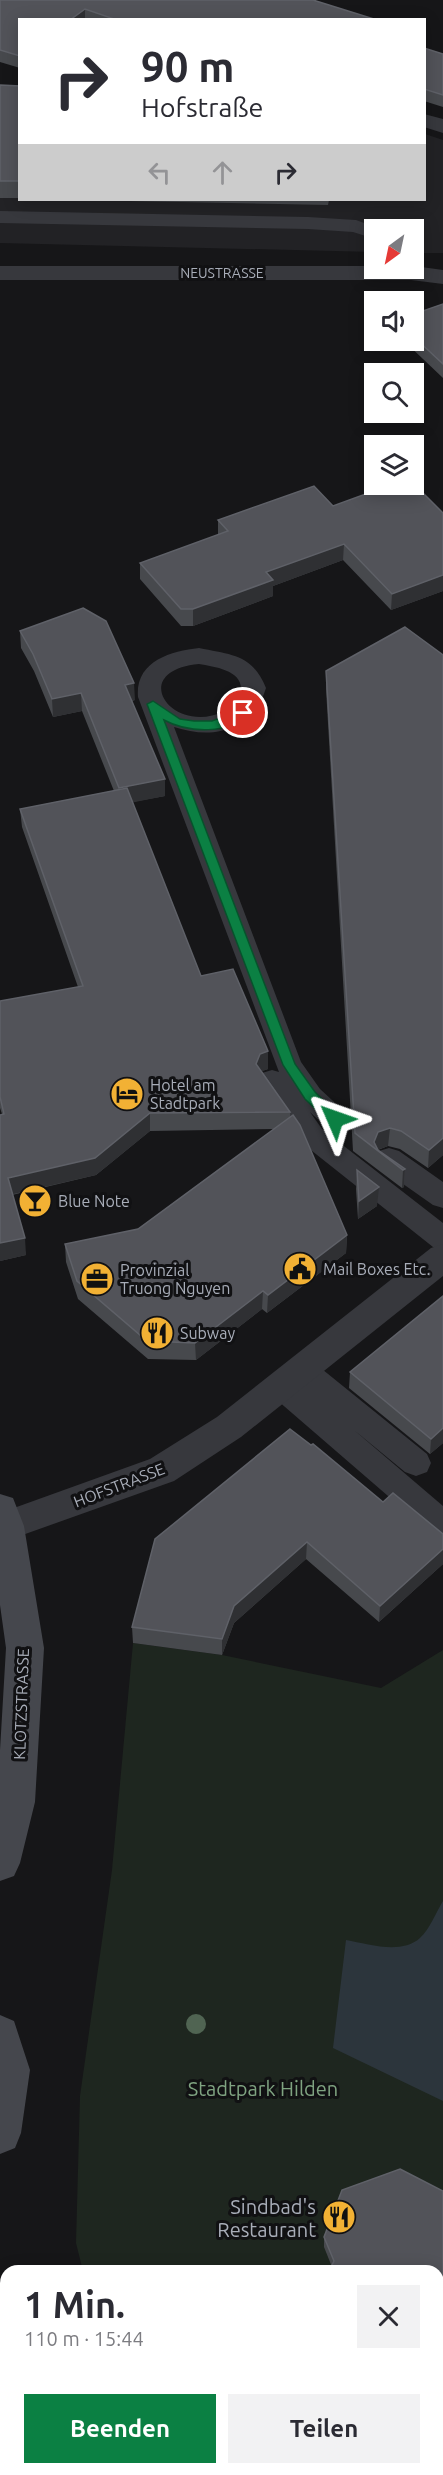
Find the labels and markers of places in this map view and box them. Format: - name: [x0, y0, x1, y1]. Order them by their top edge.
- pin: [217, 687, 268, 738]
- hotel icon: Hotel am Stadtpark: [109, 1076, 145, 1112]
- place label: Hotel am Stadtpark: [150, 1076, 220, 1112]
- bar icon: Blue Note: [17, 1183, 53, 1219]
- place label: Blue Note: [58, 1192, 130, 1210]
- public building icon: Mail Boxes Etc.: [282, 1251, 318, 1287]
- place label: Mail Boxes Etc.: [323, 1260, 430, 1278]
- office icon: Provinzial Truong Nguyen: [79, 1261, 115, 1297]
- place label: Provinzial Truong Nguyen: [120, 1261, 230, 1297]
- restaurant icon: Subway: [139, 1315, 175, 1351]
- place label: Subway: [180, 1324, 235, 1342]
- place label: Sindbad's Restaurant: [217, 2195, 316, 2241]
- restaurant icon: Sindbad's Restaurant: [321, 2199, 357, 2235]

